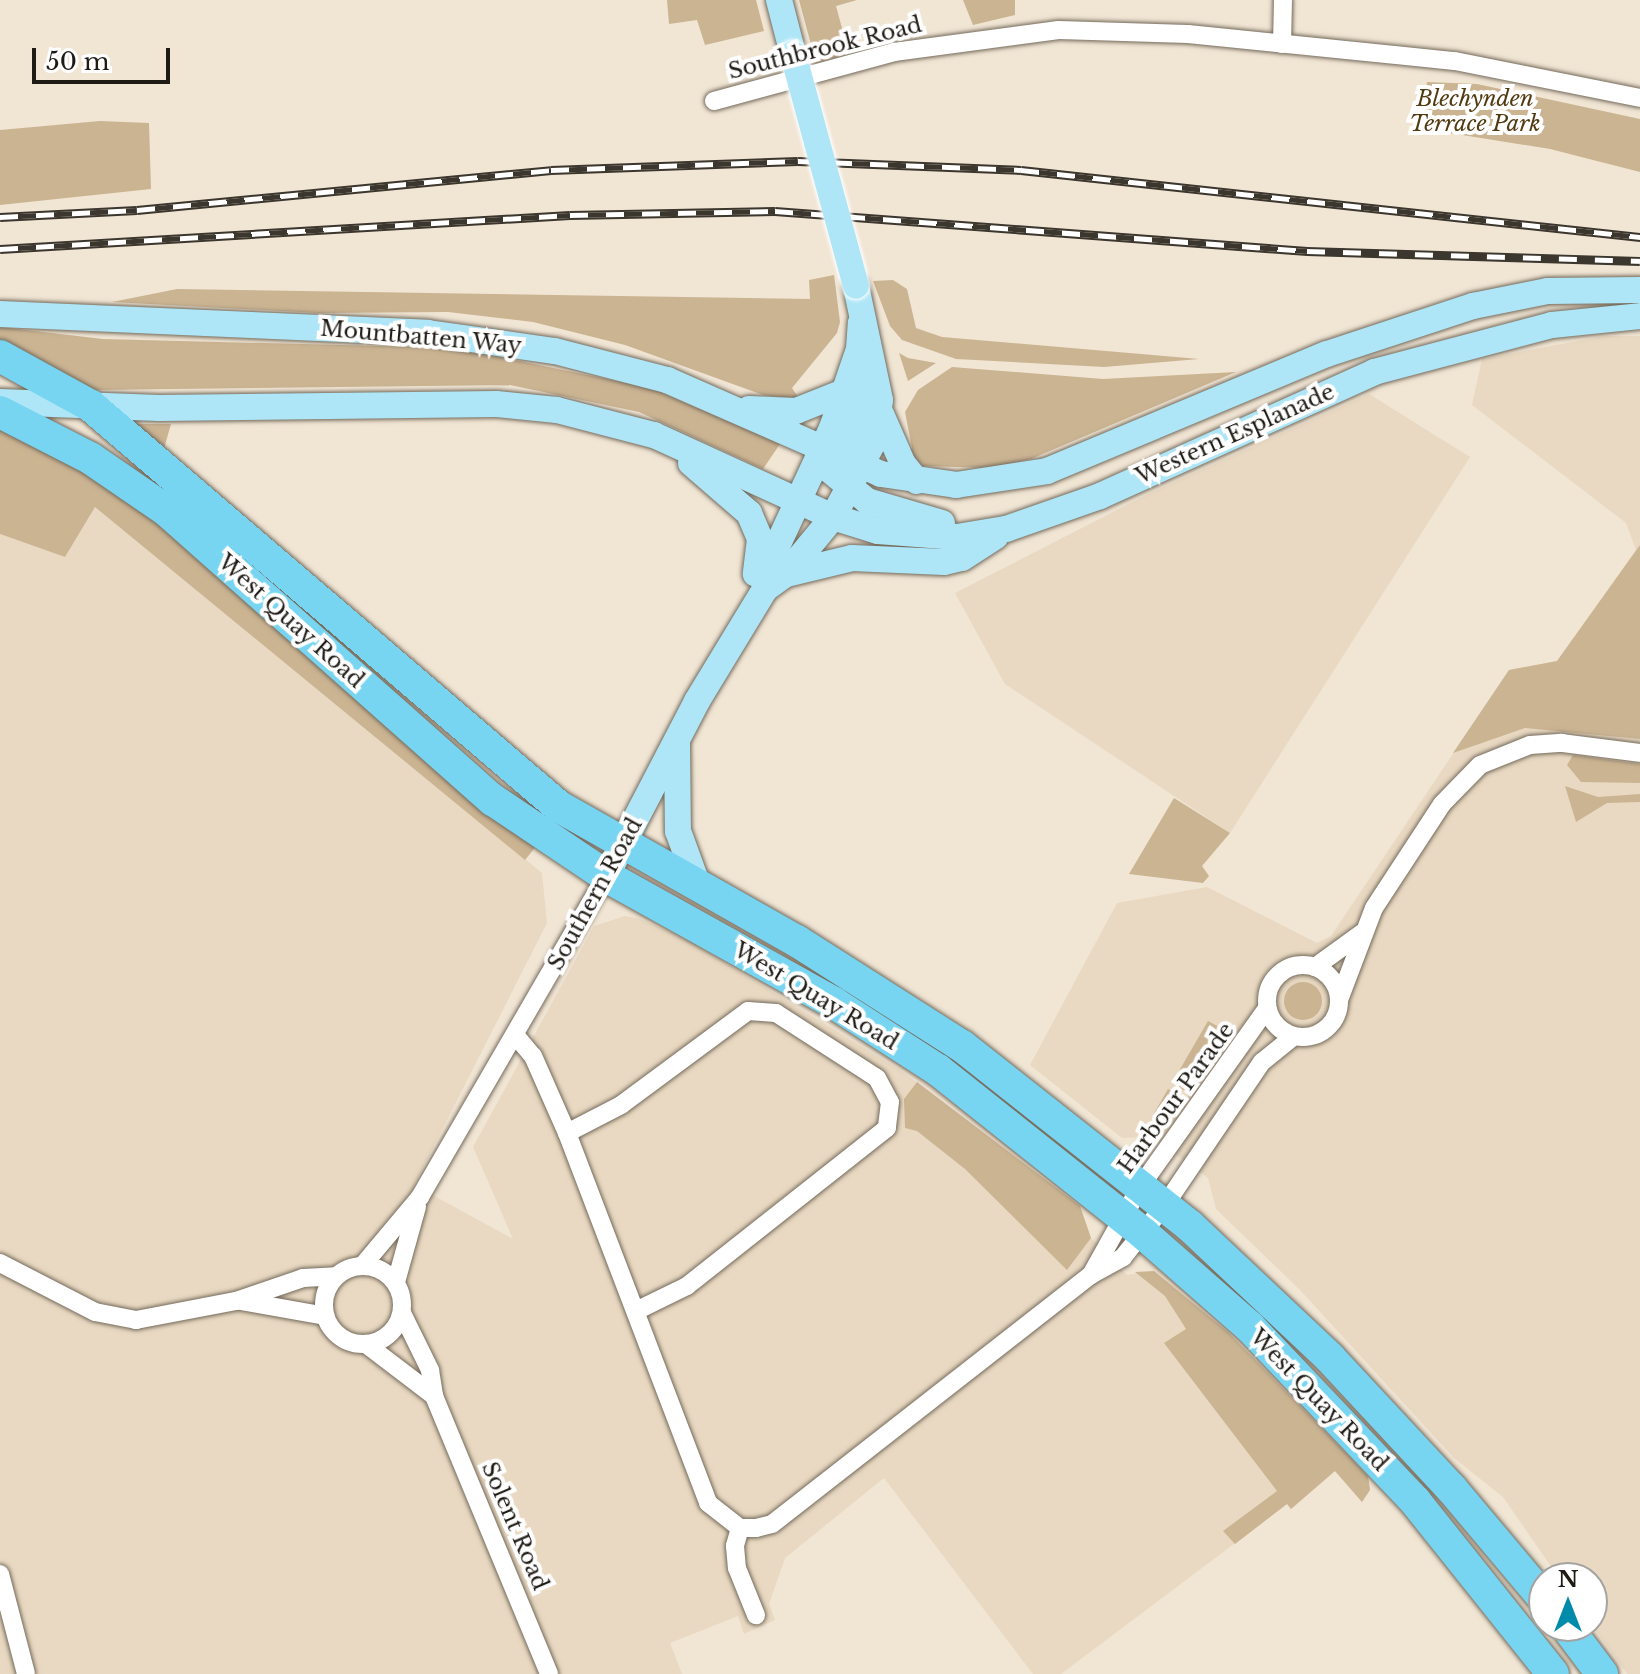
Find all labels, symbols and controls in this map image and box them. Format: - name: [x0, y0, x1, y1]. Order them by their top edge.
- street label: Southbrook Road: [725, 11, 925, 85]
- scale bar: [36, 32, 174, 82]
- text: 50 m: [46, 47, 109, 76]
- park label: Blechynden Terrace Park: [1409, 85, 1541, 136]
- street label: Mountbatten Way: [319, 315, 523, 359]
- street label: Western Esplanade: [1132, 378, 1338, 490]
- street label: West Quay Road: [212, 548, 370, 694]
- street label: Southern Road: [542, 813, 648, 975]
- street label: West Quay Road: [729, 936, 903, 1056]
- street label: Harbour Parade: [1112, 1017, 1240, 1179]
- street label: West Quay Road: [1244, 1323, 1394, 1477]
- street label: Solent Road: [476, 1458, 554, 1594]
- north arrow: [1528, 1562, 1608, 1642]
- text: N: [1558, 1566, 1578, 1593]

